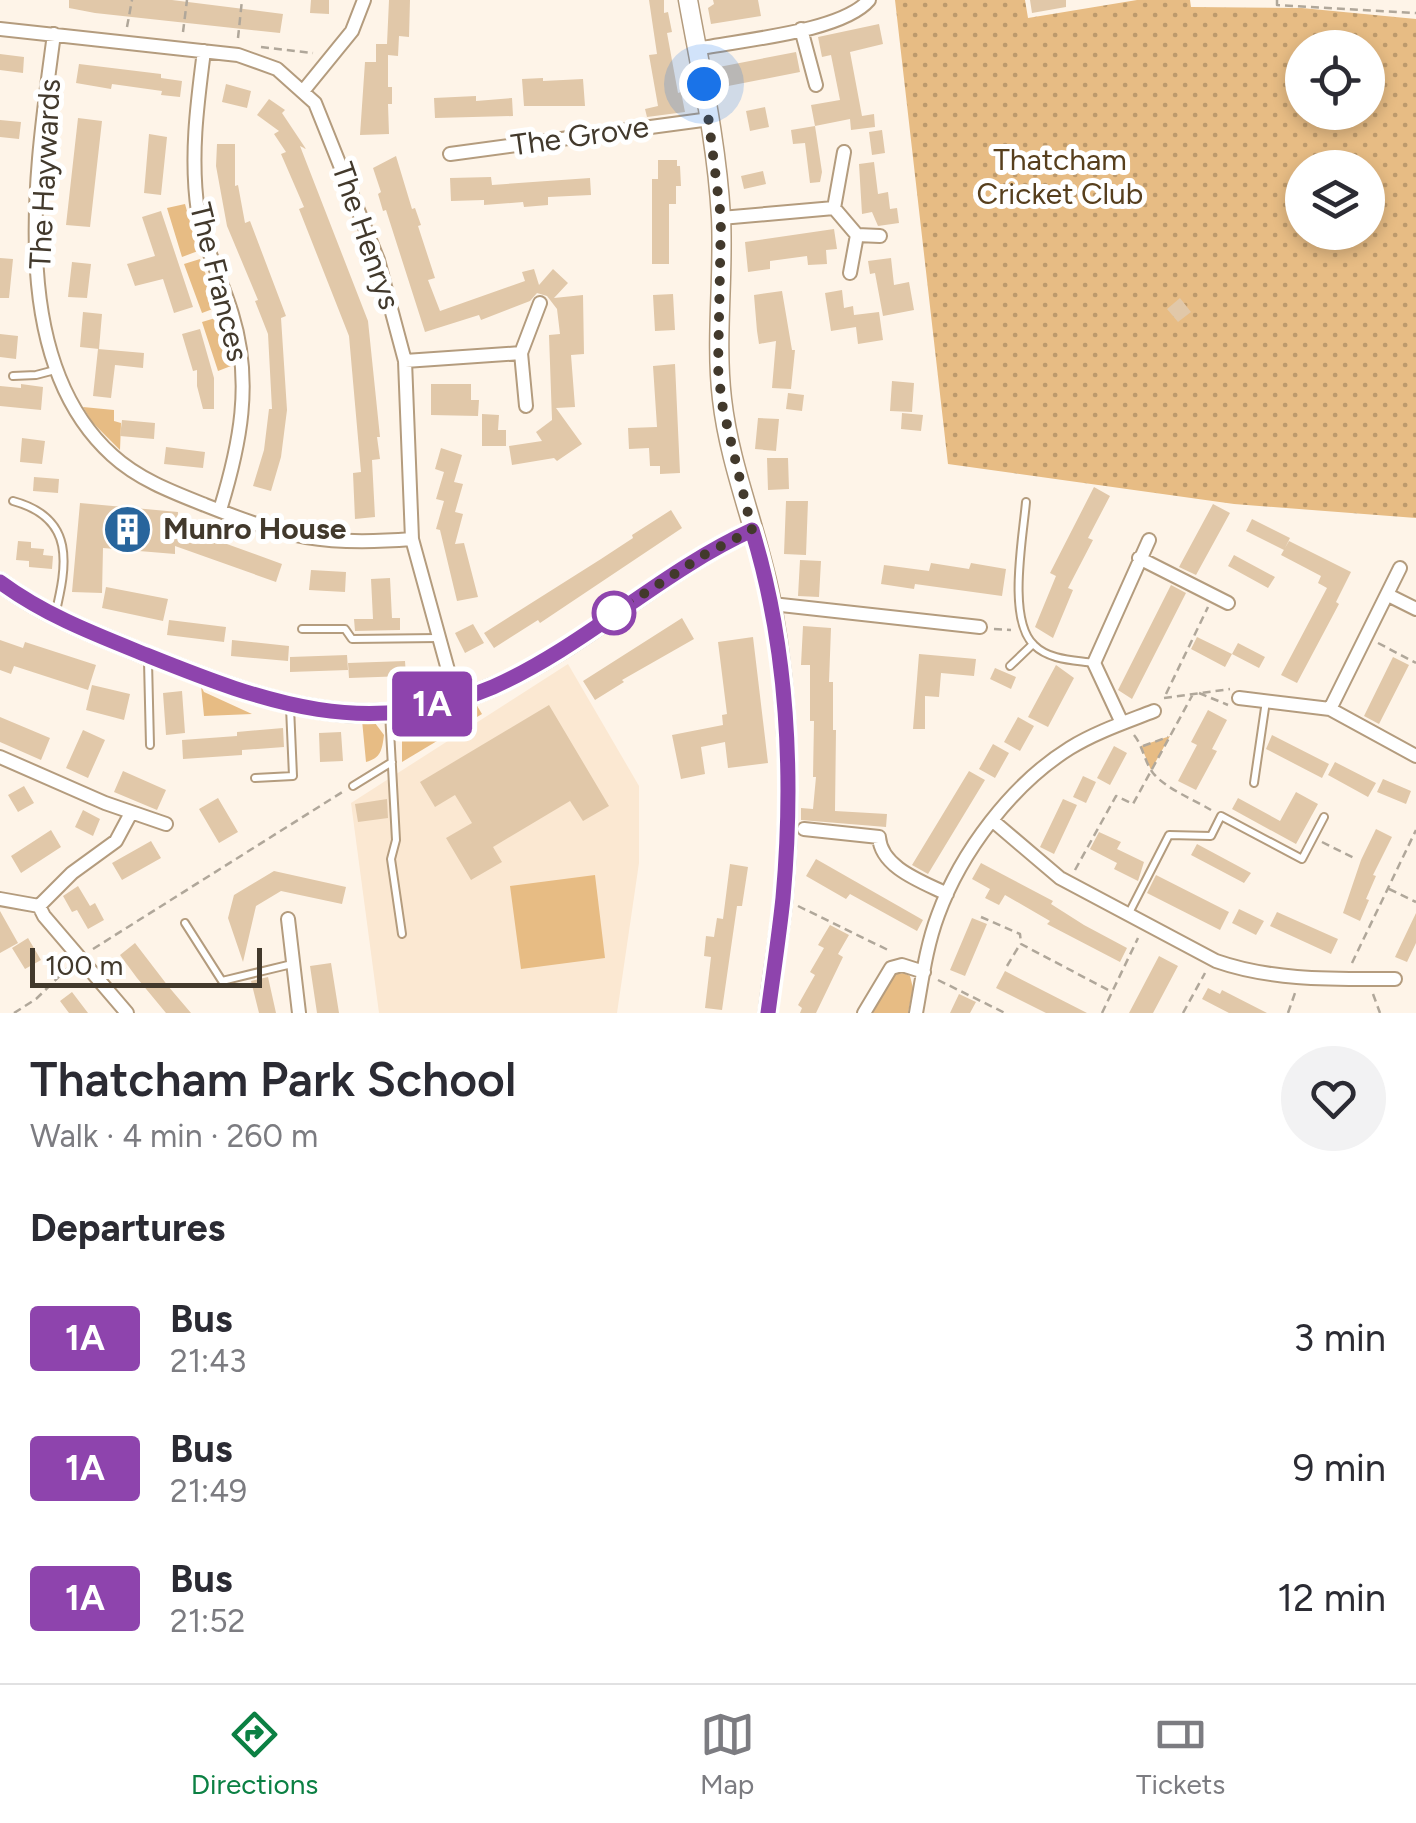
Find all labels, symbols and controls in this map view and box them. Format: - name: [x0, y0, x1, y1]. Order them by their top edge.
- map controls: [1285, 30, 1385, 250]
- button: locate: [1285, 30, 1385, 130]
- your location: [679, 59, 729, 109]
- street label: The Haywards: [21, 78, 68, 270]
- street label: The Grove: [509, 108, 651, 163]
- park label: Thatcham Cricket Club: [977, 141, 1143, 212]
- button: layers: [1285, 150, 1385, 250]
- street label: The Henrys: [324, 158, 409, 314]
- street label: The Frances: [182, 199, 257, 365]
- building icon: Munro House: [102, 503, 154, 555]
- place label: Munro House: [163, 510, 347, 547]
- unlabelled marker: [593, 592, 635, 634]
- line badge: 1A: [387, 672, 477, 736]
- text: 1A: [412, 683, 452, 725]
- scale bar: [30, 943, 262, 988]
- text: 100 m: [45, 948, 123, 982]
- button: heart: [1281, 1046, 1386, 1151]
- text: Thatcham Park School: [30, 1050, 516, 1108]
- text: Walk · 4 min · 260 m: [30, 1117, 318, 1155]
- text: Departures: [30, 1205, 225, 1251]
- text: Bus: [170, 1296, 233, 1342]
- text: 3 min: [1294, 1315, 1386, 1361]
- text: 1A: [65, 1317, 105, 1359]
- text: 21:43: [170, 1342, 246, 1380]
- text: Bus: [170, 1426, 233, 1472]
- text: 9 min: [1293, 1445, 1386, 1491]
- text: 1A: [65, 1447, 105, 1489]
- text: 21:49: [170, 1472, 247, 1510]
- text: Bus: [170, 1556, 233, 1602]
- text: 12 min: [1277, 1575, 1386, 1621]
- text: 1A: [65, 1577, 105, 1619]
- text: 21:52: [170, 1602, 246, 1640]
- tab: Directions: [191, 1707, 318, 1801]
- tab: Map: [700, 1707, 755, 1801]
- tab: Tickets: [1136, 1707, 1225, 1801]

